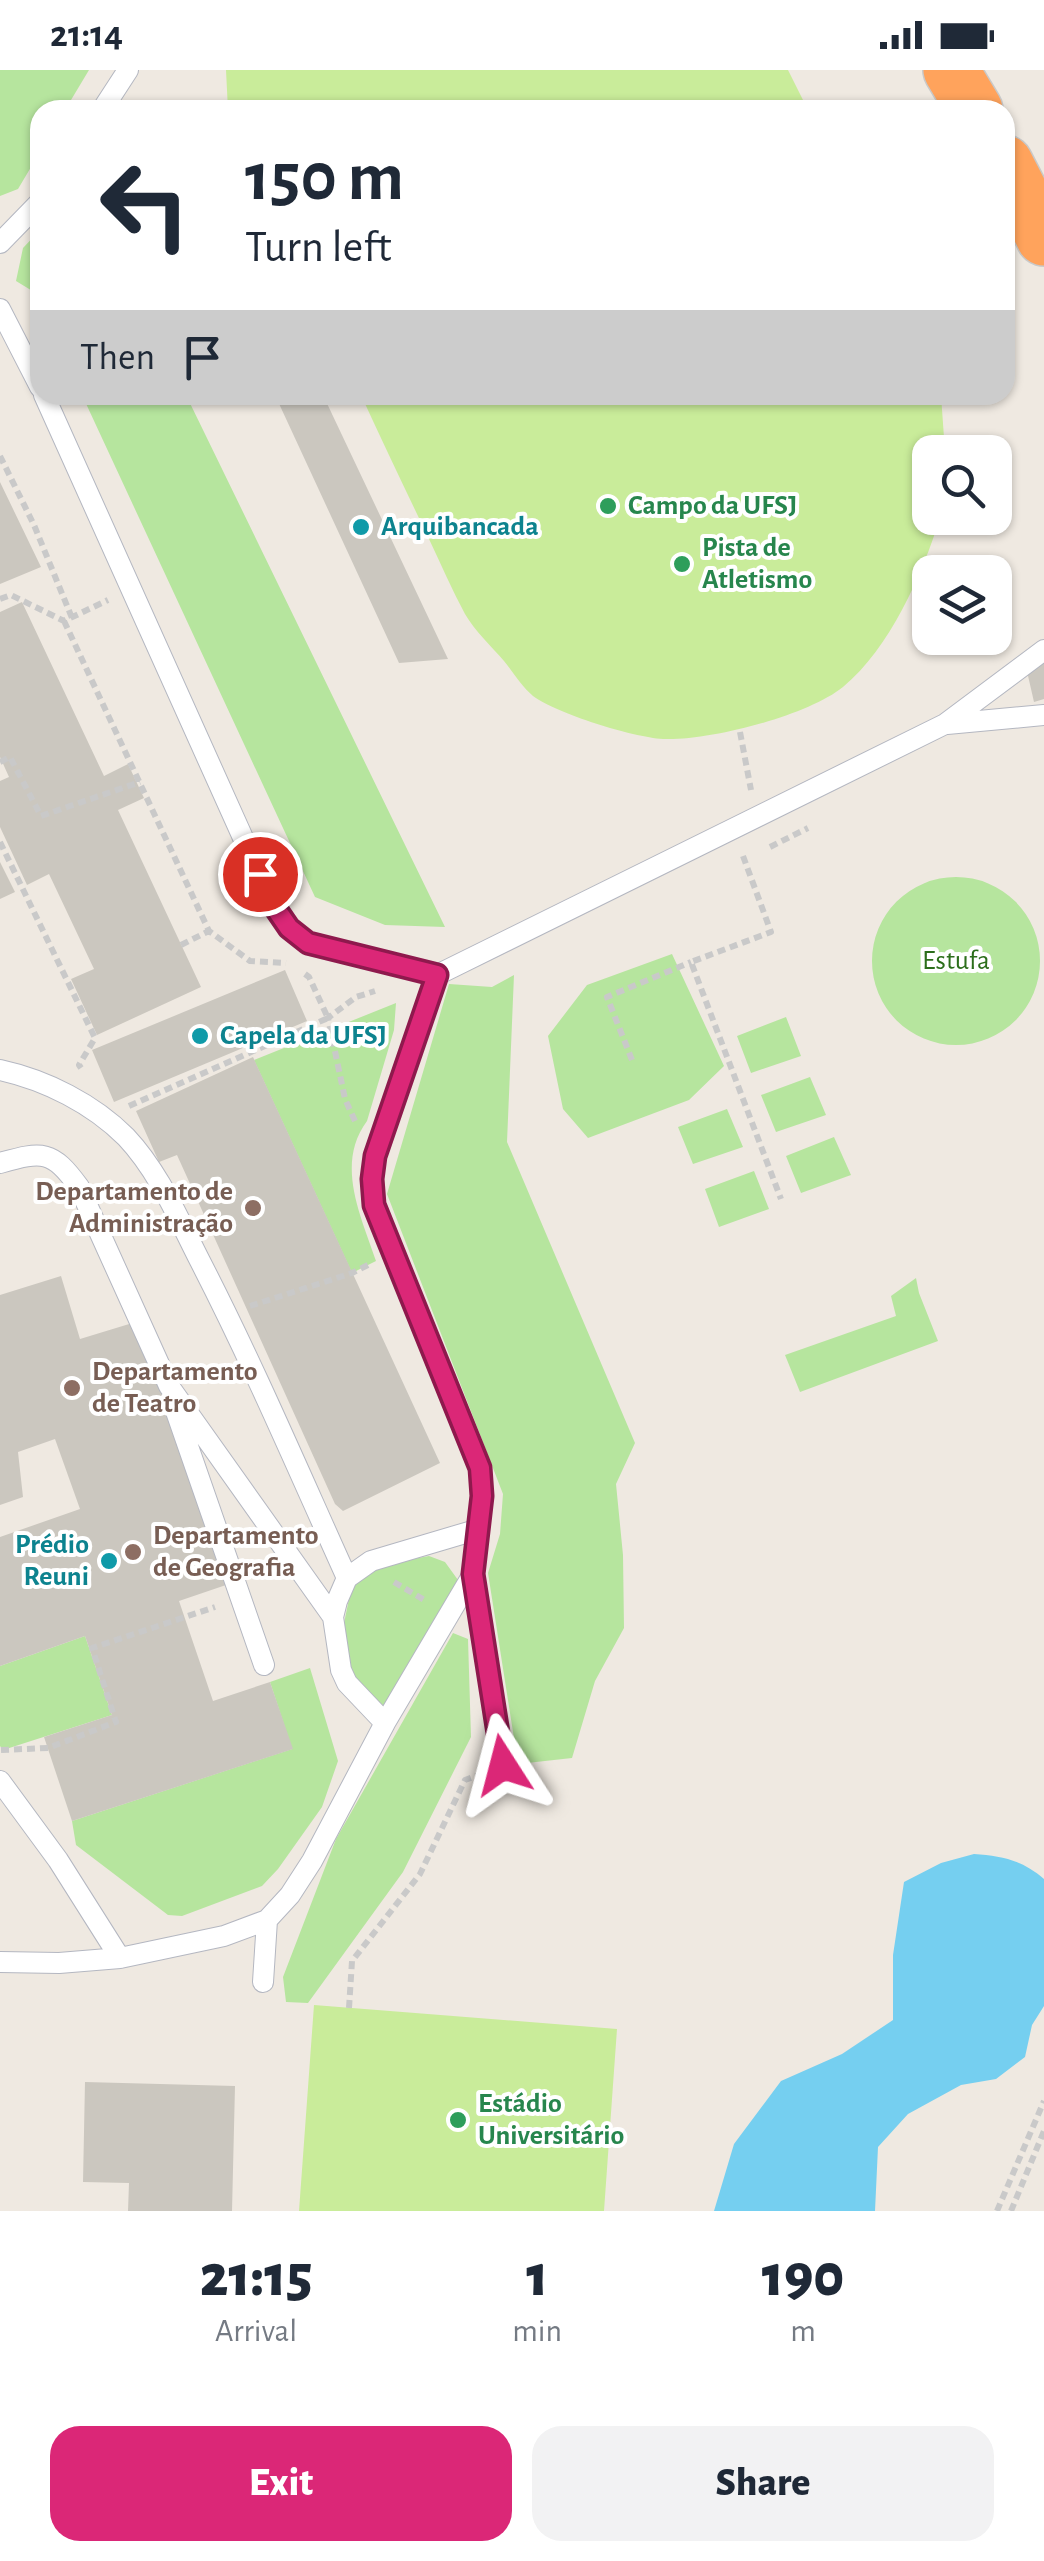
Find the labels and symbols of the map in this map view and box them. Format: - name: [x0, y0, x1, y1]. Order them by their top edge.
- place label: Campo da UFSJ: [628, 492, 797, 520]
- marker: Campo da UFSJ: [597, 495, 619, 517]
- place label: Arquibancada: [381, 513, 539, 541]
- marker: Arquibancada: [350, 516, 372, 538]
- place label: Pista de Atletismo: [702, 534, 812, 594]
- marker: Pista de Atletismo: [671, 553, 693, 575]
- pin: [218, 832, 303, 917]
- park label: Estufa: [922, 947, 990, 975]
- place label: Capela da UFSJ: [220, 1022, 387, 1050]
- marker: Capela da UFSJ: [189, 1025, 211, 1047]
- place label: Departamento de Administração: [35, 1178, 233, 1238]
- marker: Departamento de Administração: [242, 1197, 264, 1219]
- place label: Departamento de Teatro: [92, 1358, 258, 1418]
- marker: Departamento de Teatro: [61, 1377, 83, 1399]
- place label: Departamento de Geografia: [153, 1522, 319, 1582]
- place label: Prédio Reuni: [15, 1531, 89, 1591]
- marker: Departamento de Geografia: [122, 1541, 144, 1563]
- marker: Prédio Reuni: [98, 1550, 120, 1572]
- position arrow: [451, 1713, 555, 1817]
- place label: Estádio Universitário: [478, 2090, 624, 2150]
- marker: Estádio Universitário: [447, 2109, 469, 2131]

